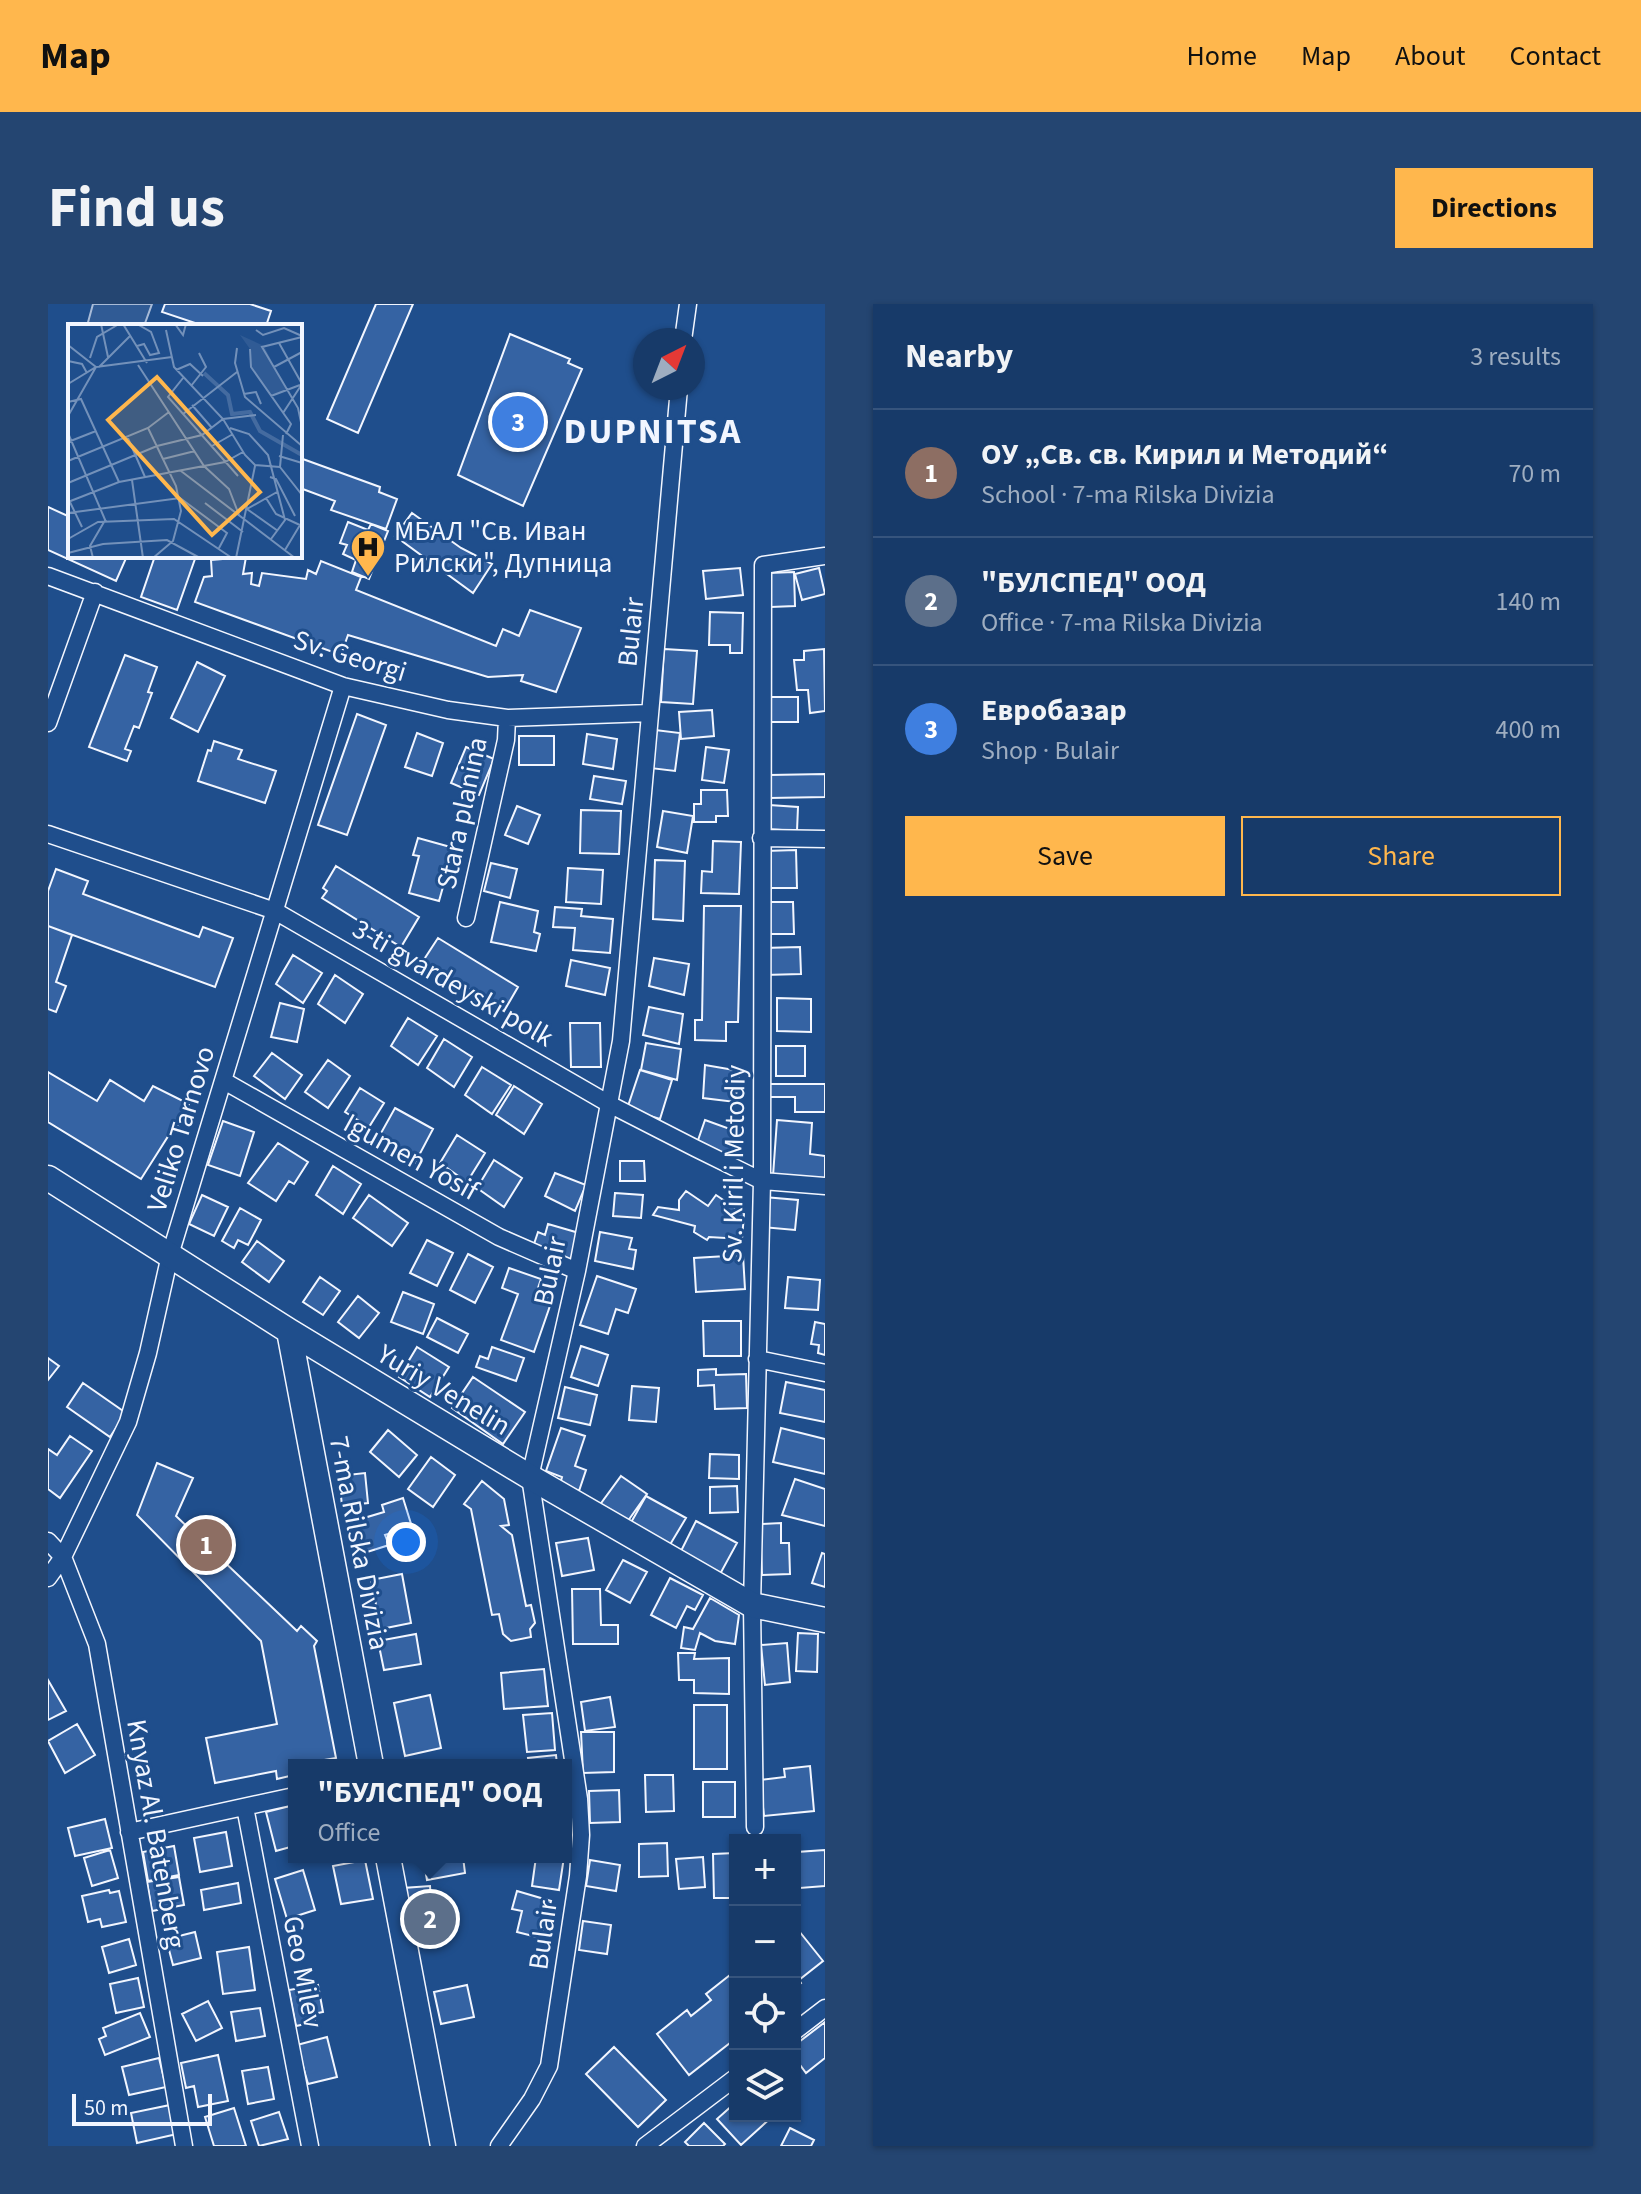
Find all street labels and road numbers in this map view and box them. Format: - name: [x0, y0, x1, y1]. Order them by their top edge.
- street label: Bulair: [607, 595, 655, 669]
- street label: Sv. Georgi: [288, 620, 412, 692]
- street label: Stara planina: [426, 733, 498, 893]
- street label: 3-ti gvardeyski polk: [345, 909, 561, 1057]
- street label: Veliko Tarnovo: [137, 1041, 225, 1217]
- street label: Sv. Kiril i Metodiy: [712, 1065, 756, 1263]
- street label: Igumen Yosif: [336, 1103, 486, 1211]
- street label: Bulair: [523, 1233, 577, 1309]
- street label: Yuriy Venelin: [369, 1334, 518, 1446]
- street label: 7-ma Rilska Divizia: [319, 1432, 399, 1654]
- street label: Knyaz Al. Batenberg: [116, 1716, 196, 1952]
- street label: Bulair: [518, 1898, 568, 1972]
- street label: Geo Milev: [273, 1913, 333, 2031]

